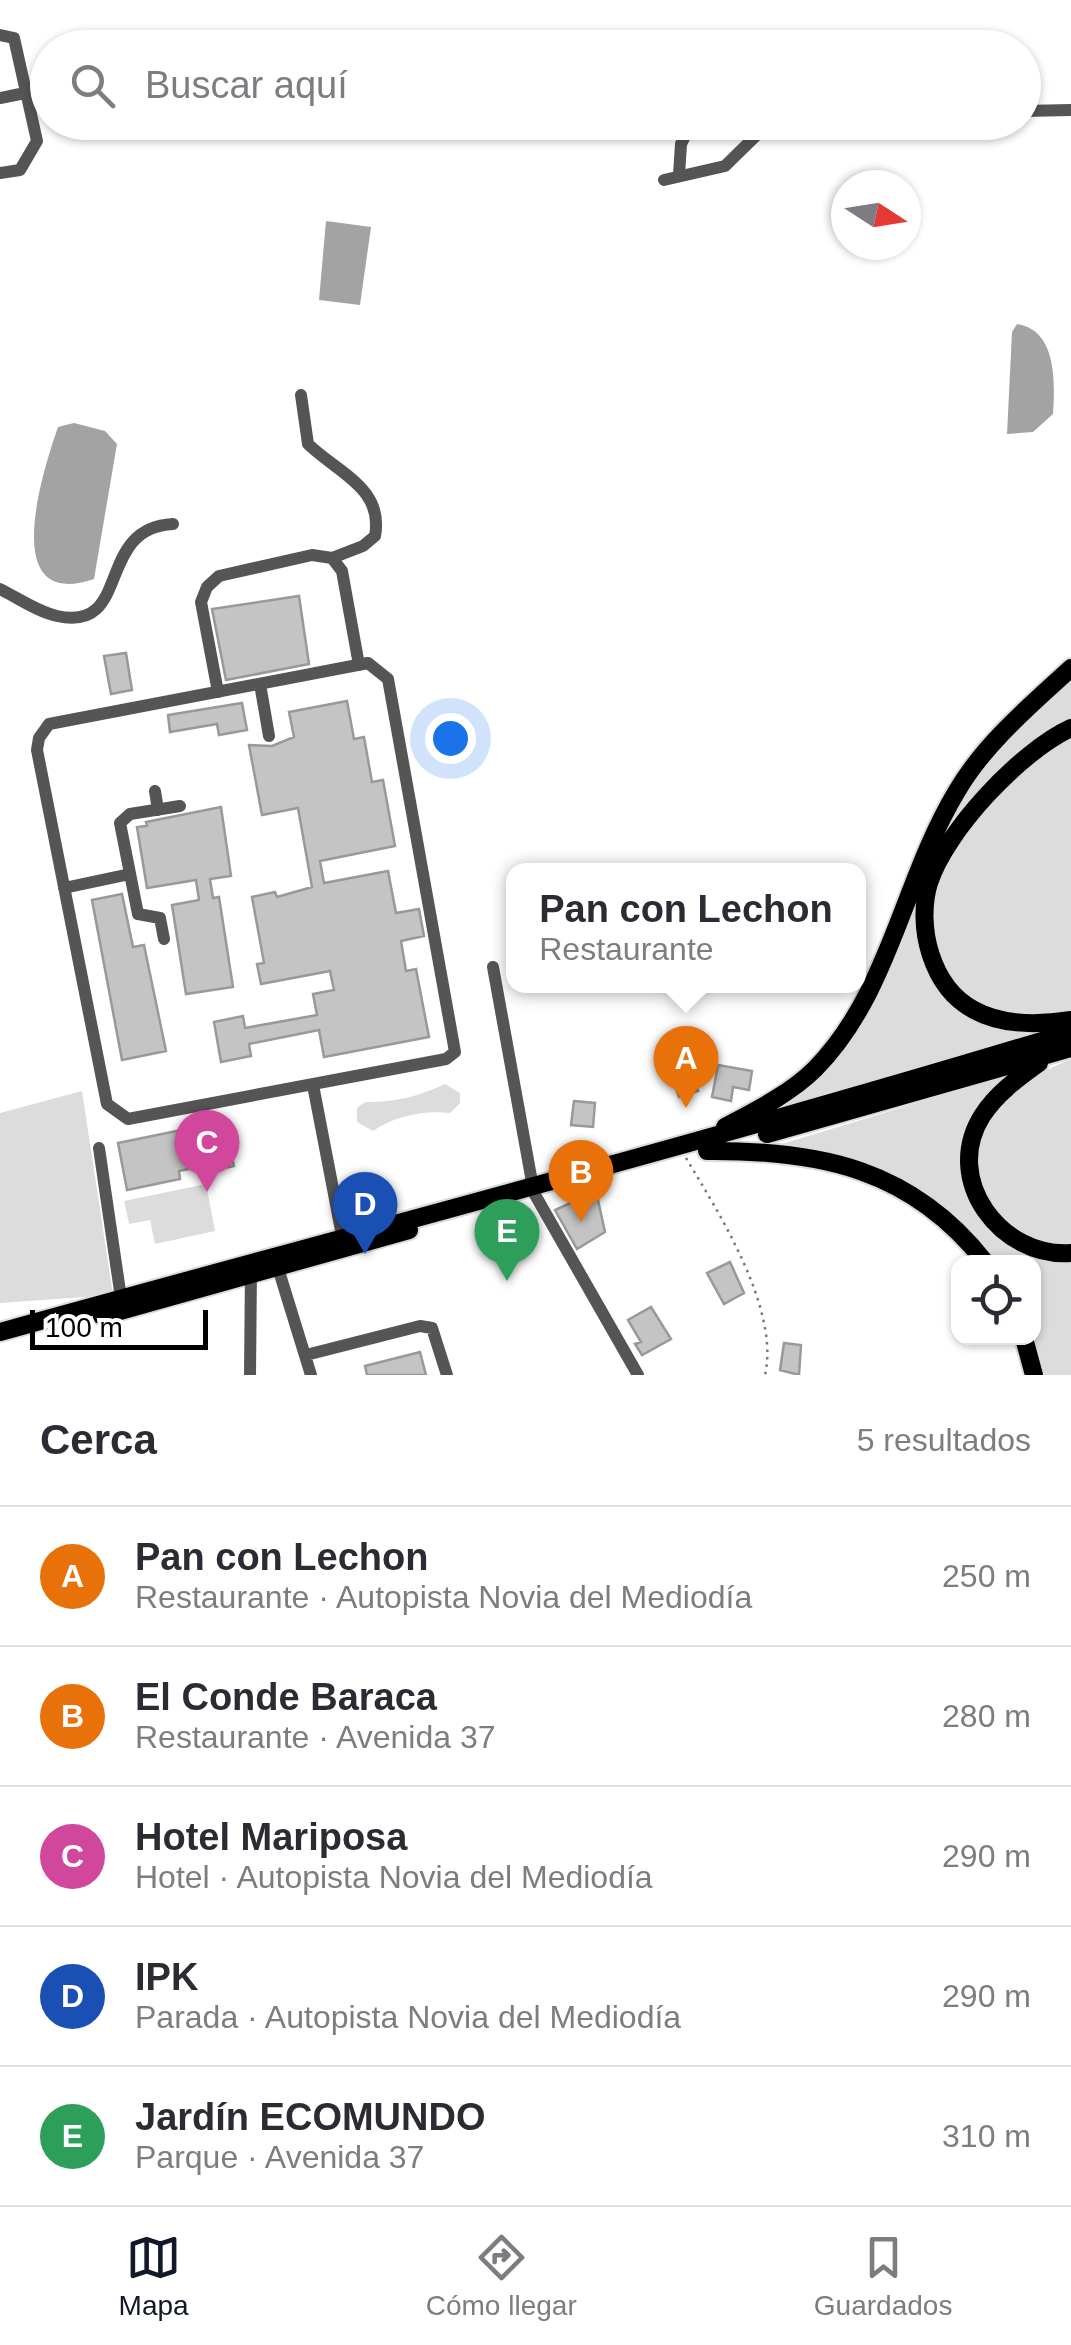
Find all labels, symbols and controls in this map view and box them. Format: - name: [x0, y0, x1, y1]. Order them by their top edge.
- search box: [30, 30, 1041, 140]
- icon: search: [65, 58, 120, 113]
- text: Buscar aquí: [145, 64, 348, 106]
- north arrow: [831, 170, 921, 260]
- your location: [425, 713, 476, 764]
- popup: [506, 863, 866, 993]
- text: Pan con Lechon: [539, 888, 833, 930]
- text: Restaurante: [539, 931, 714, 967]
- pin: A: [654, 1026, 718, 1108]
- pin: C: [174, 1110, 240, 1192]
- pin: B: [548, 1140, 614, 1222]
- pin: D: [332, 1172, 398, 1254]
- pin: E: [474, 1198, 540, 1281]
- map controls: [951, 1255, 1041, 1345]
- button: locate: [951, 1255, 1041, 1345]
- scale bar: [30, 1305, 208, 1350]
- text: 100 m: [45, 1312, 123, 1343]
- text: Cerca: [40, 1416, 157, 1463]
- text: 5 resultados: [857, 1422, 1031, 1458]
- text: Pan con Lechon: [135, 1536, 428, 1578]
- text: A: [61, 1558, 84, 1594]
- text: 250 m: [942, 1558, 1031, 1594]
- text: Restaurante · Autopista Novia del Mediodía: [135, 1579, 752, 1615]
- text: El Conde Baraca: [135, 1676, 437, 1718]
- text: B: [61, 1698, 84, 1734]
- text: 280 m: [942, 1698, 1031, 1734]
- text: Restaurante · Avenida 37: [135, 1719, 496, 1755]
- text: Hotel Mariposa: [135, 1816, 407, 1858]
- text: C: [61, 1838, 84, 1874]
- text: 290 m: [942, 1838, 1031, 1874]
- text: Hotel · Autopista Novia del Mediodía: [135, 1859, 653, 1895]
- text: IPK: [135, 1956, 198, 1998]
- text: D: [61, 1978, 84, 2014]
- text: 290 m: [942, 1978, 1031, 2014]
- text: Parada · Autopista Novia del Mediodía: [135, 1999, 681, 2035]
- text: Jardín ECOMUNDO: [135, 2096, 485, 2138]
- text: E: [62, 2118, 83, 2154]
- text: 310 m: [942, 2118, 1031, 2154]
- text: Parque · Avenida 37: [135, 2139, 424, 2175]
- tab: Mapa: [119, 2230, 189, 2322]
- tab: Cómo llegar: [426, 2230, 577, 2322]
- tab: Guardados: [814, 2230, 952, 2322]

